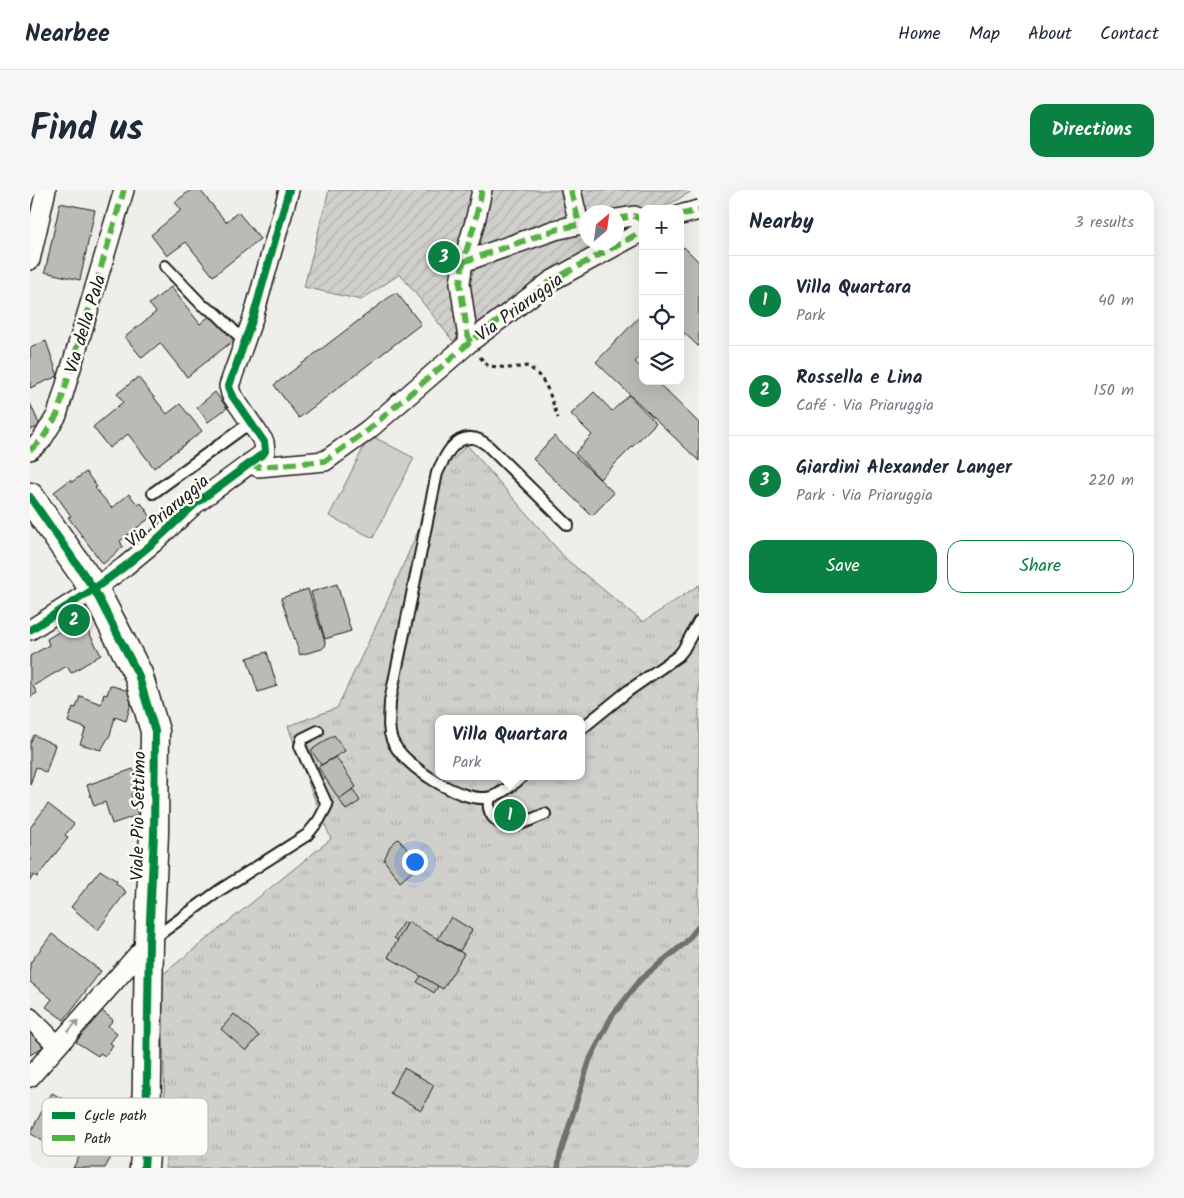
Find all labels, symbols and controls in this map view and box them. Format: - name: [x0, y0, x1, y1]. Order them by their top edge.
- text: Nearbee: [25, 15, 110, 54]
- text: Home: [898, 20, 941, 49]
- text: Map: [969, 20, 1000, 49]
- text: About: [1028, 20, 1072, 49]
- text: Contact: [1100, 20, 1159, 49]
- text: Find us: [30, 102, 143, 158]
- button: Directions: [1030, 104, 1154, 157]
- north arrow: [579, 205, 624, 250]
- map controls: [639, 205, 684, 385]
- button: +: [639, 205, 684, 250]
- text: Nearby: [749, 206, 814, 239]
- text: 3 results: [1075, 210, 1134, 235]
- pin: 3: [428, 238, 460, 276]
- button: −: [639, 250, 684, 295]
- street label: Via Priaruggia: [470, 266, 570, 350]
- street label: Via della Pala: [58, 271, 115, 378]
- text: Villa Quartara: [796, 273, 911, 303]
- text: 1: [763, 288, 767, 313]
- text: 40 m: [1098, 288, 1134, 313]
- button: locate: [639, 295, 684, 340]
- text: Park: [796, 303, 825, 328]
- button: layers: [639, 340, 684, 385]
- text: Rossella e Lina: [796, 363, 922, 393]
- text: 2: [760, 378, 770, 403]
- text: 150 m: [1093, 378, 1134, 403]
- text: Café · Via Priaruggia: [796, 393, 934, 418]
- text: Giardini Alexander Langer: [796, 453, 1012, 483]
- street label: Via Priaruggia: [119, 468, 217, 556]
- text: 3: [761, 468, 769, 493]
- text: 220 m: [1088, 468, 1134, 493]
- text: Park · Via Priaruggia: [796, 483, 933, 508]
- button: Save: [749, 540, 937, 593]
- button: Share: [947, 540, 1134, 593]
- pin: 2: [58, 601, 90, 639]
- popup: [435, 715, 585, 780]
- text: Villa Quartara: [452, 720, 568, 750]
- text: Park: [452, 750, 481, 775]
- street label: Viale Pio Settimo: [124, 751, 155, 881]
- pin: 1: [494, 796, 526, 834]
- your location: [402, 849, 428, 875]
- one-way arrow: [67, 1020, 79, 1033]
- legend: [42, 1098, 208, 1156]
- text: Cycle path: [84, 1105, 147, 1127]
- text: Path: [84, 1128, 111, 1150]

